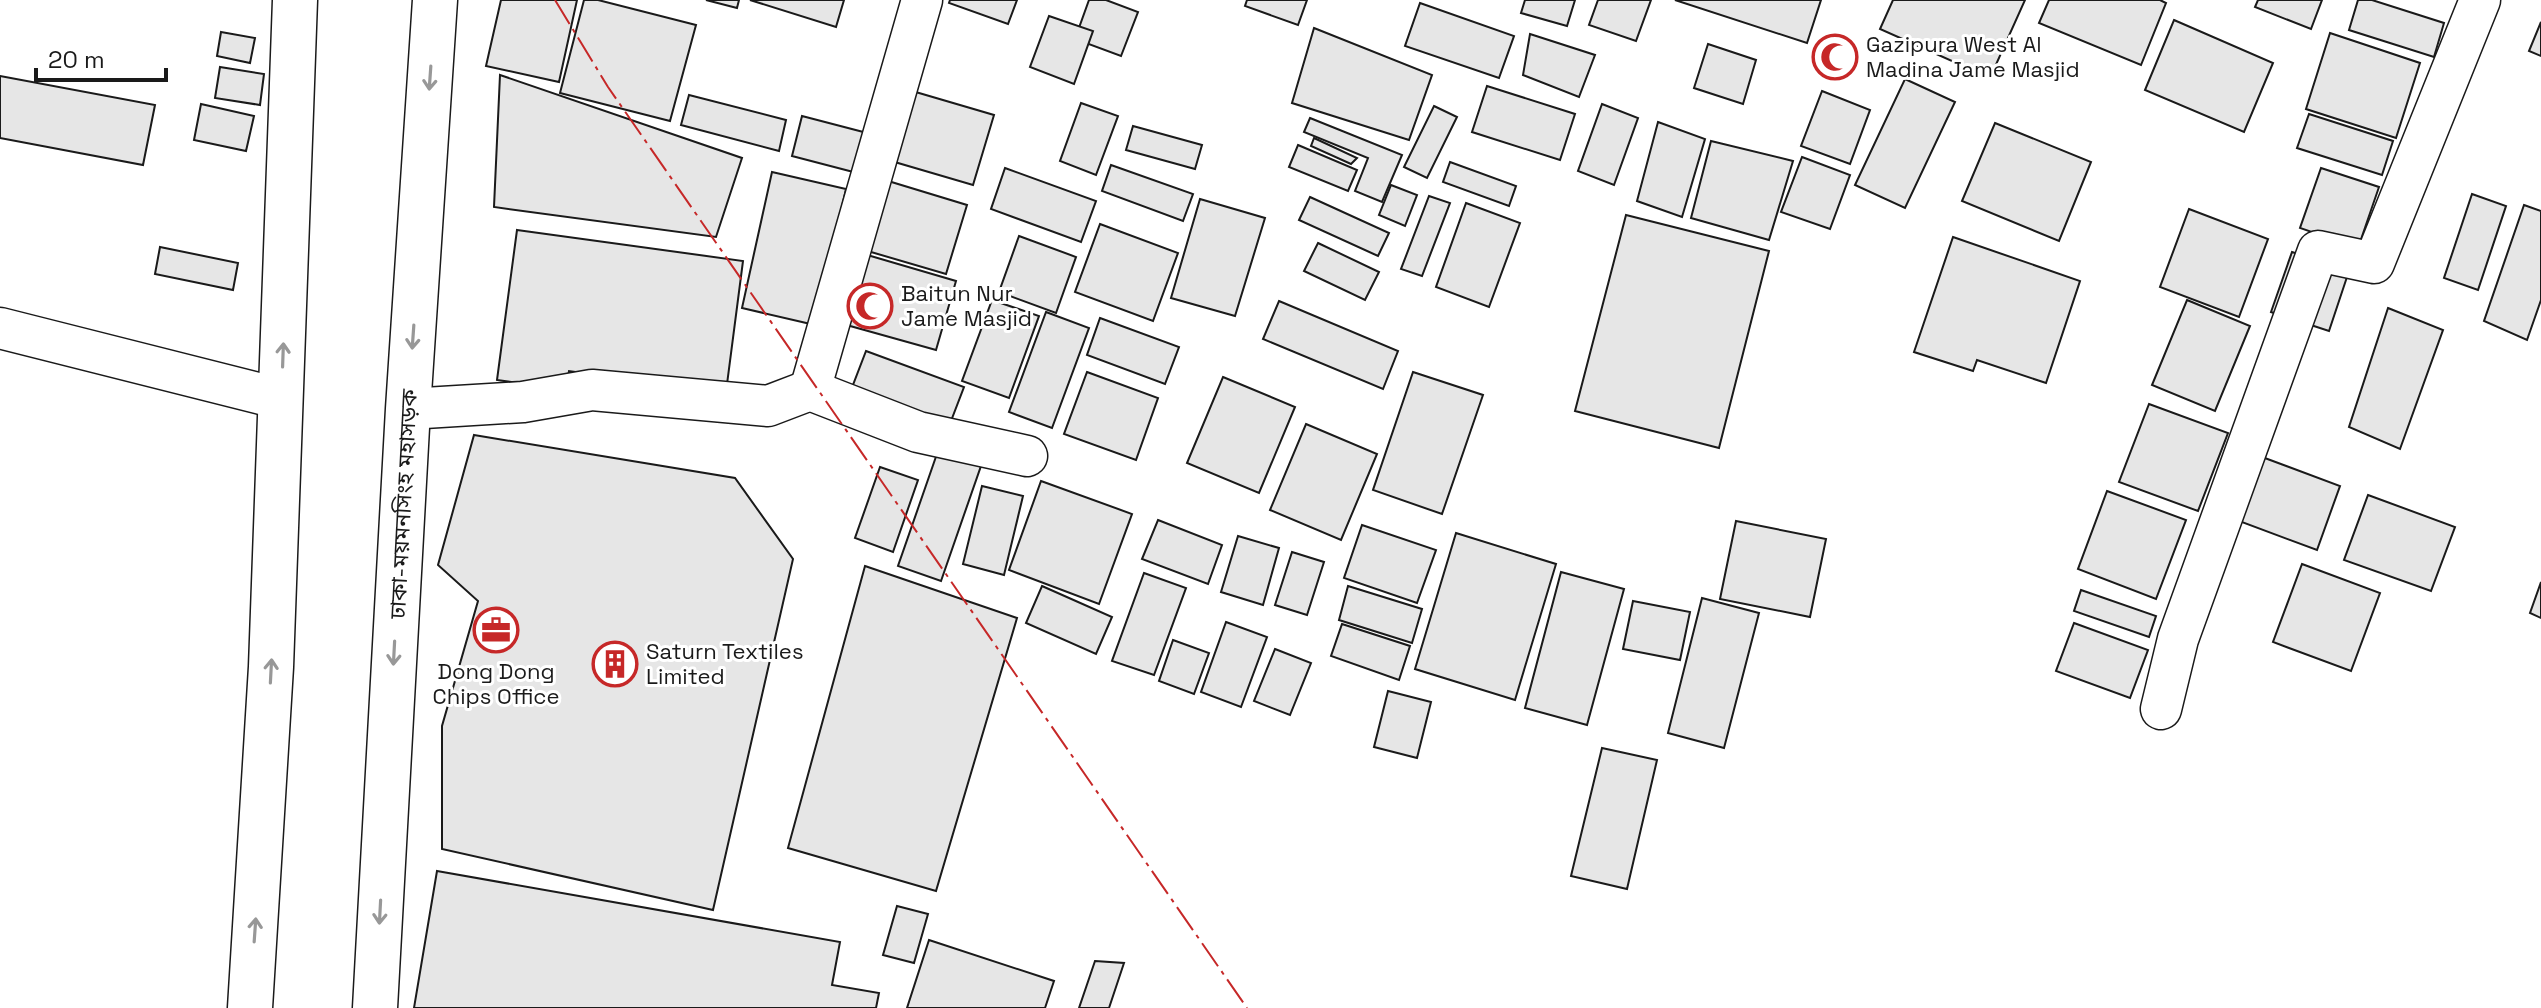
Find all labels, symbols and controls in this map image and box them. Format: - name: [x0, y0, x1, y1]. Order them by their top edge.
- place label: Gazipura West Al Madina Jame Masjid: [1866, 30, 2080, 83]
- scale bar: [36, 32, 166, 82]
- mosque icon: Gazipura West Al Madina Jame Masjid: [1811, 33, 1859, 81]
- text: 20 m: [48, 44, 105, 75]
- one-way arrow: [422, 64, 437, 91]
- place label: Baitun Nur Jame Masjid: [901, 279, 1032, 332]
- mosque icon: Baitun Nur Jame Masjid: [846, 282, 894, 330]
- one-way arrow: [405, 323, 420, 350]
- one-way arrow: [275, 342, 290, 369]
- street label: ঢাকা-ময়মনসিংহ মহাসড়ক: [383, 388, 423, 621]
- office icon: Dong Dong Chips Office: [472, 606, 520, 654]
- place label: Saturn Textiles Limited: [646, 637, 804, 690]
- one-way arrow: [386, 639, 401, 666]
- building icon: Saturn Textiles Limited: [591, 640, 639, 688]
- place label: Dong Dong Chips Office: [433, 657, 559, 710]
- one-way arrow: [264, 658, 279, 685]
- one-way arrow: [372, 898, 387, 925]
- one-way arrow: [248, 917, 263, 944]

